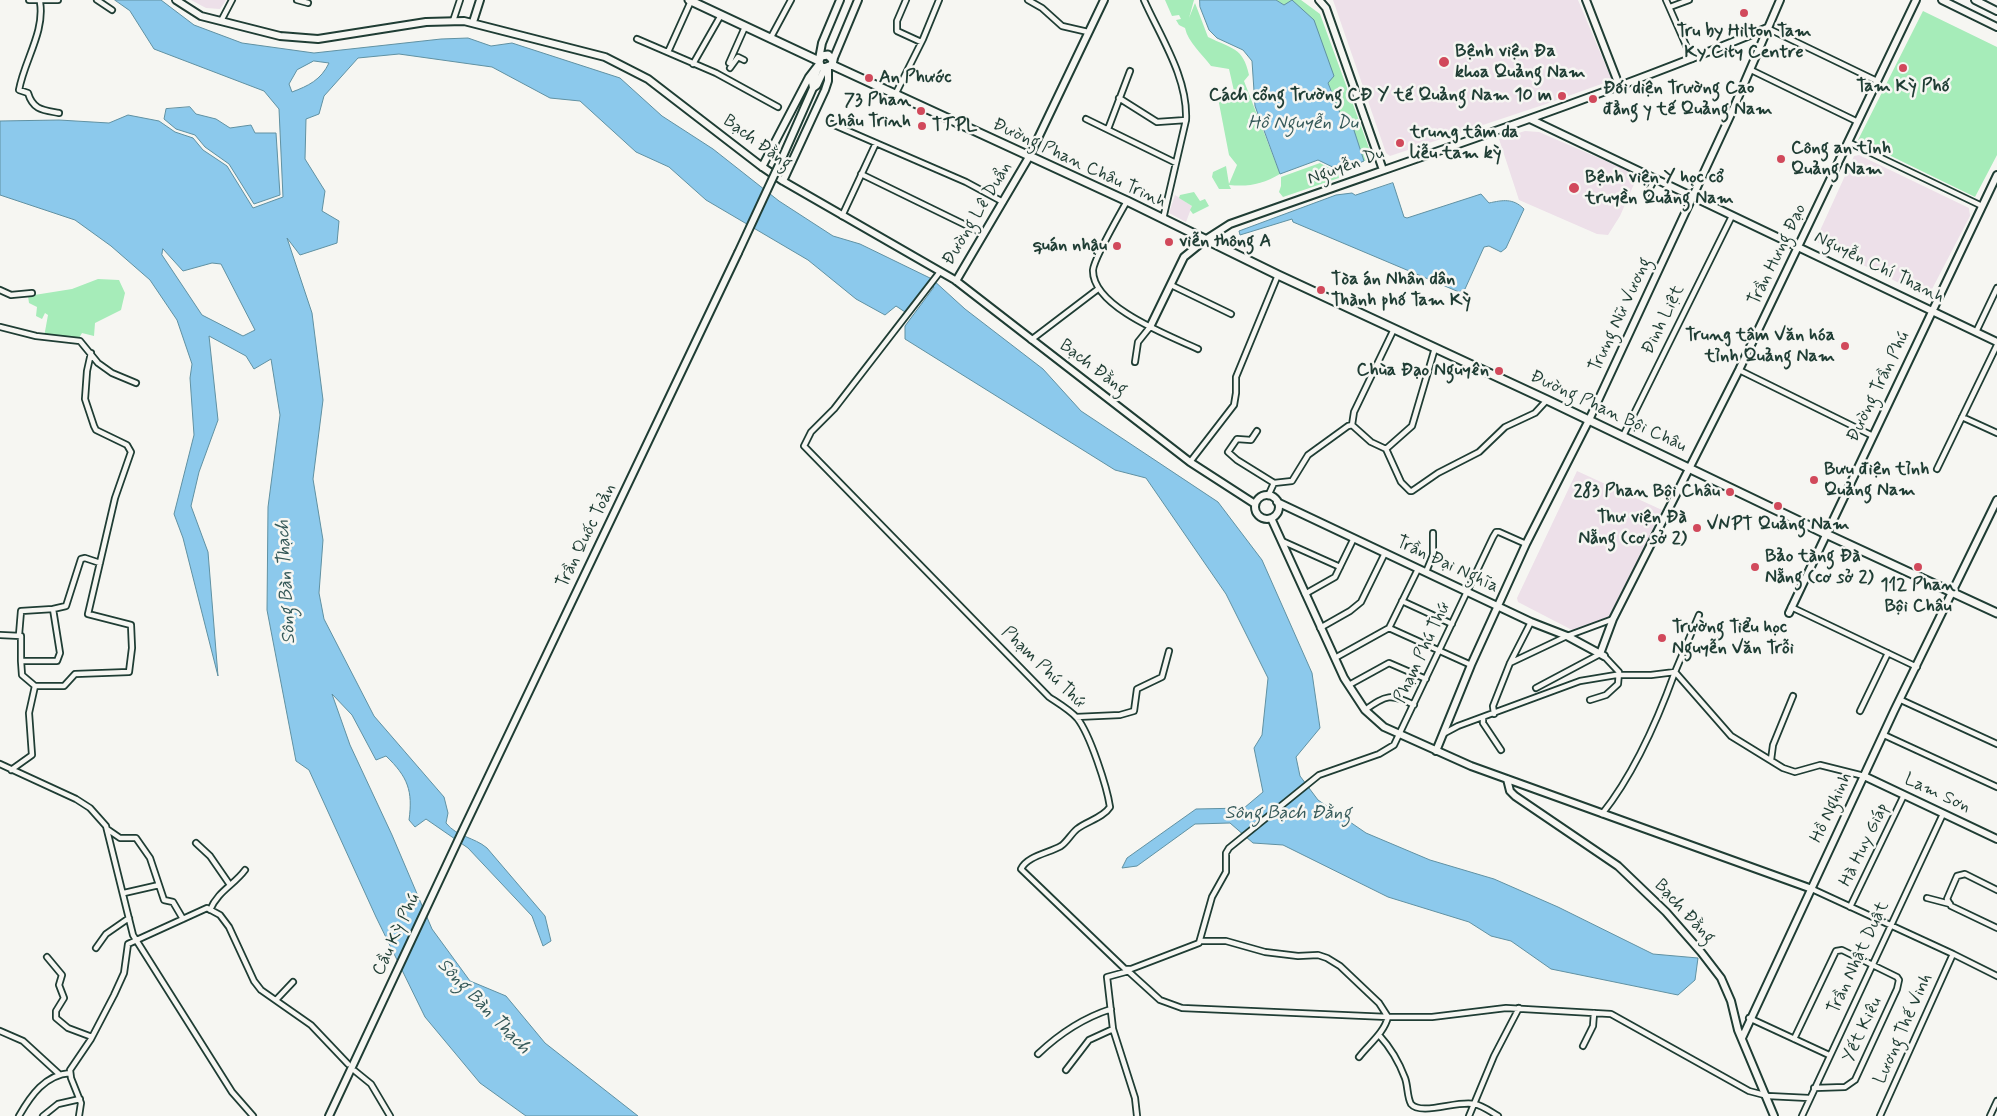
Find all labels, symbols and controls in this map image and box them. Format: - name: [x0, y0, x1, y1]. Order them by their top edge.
- marker: Tru by Hilton Tam Ky City Centre: [1738, 7, 1750, 19]
- place label: Tru by Hilton Tam Ky City Centre: [1677, 21, 1811, 64]
- place label: Bệnh viện Đa khoa Quảng Nam: [1455, 41, 1585, 84]
- marker: Bệnh viện Đa khoa Quảng Nam: [1437, 55, 1451, 69]
- marker: Tam Kỳ Phố: [1897, 62, 1909, 74]
- place label: An Phước: [879, 67, 952, 89]
- marker: An Phước: [863, 72, 875, 84]
- place label: Tam Kỳ Phố: [1856, 76, 1950, 98]
- place label: Đối diện Trường Cao đẳng y tế Quảng Nam: [1603, 78, 1772, 120]
- place label: Cách cổng Trường CĐ Y tế Quảng Nam 10 m: [1209, 85, 1552, 107]
- place label: 73 Phan Châu Trinh: [825, 90, 911, 132]
- marker: Cách cổng Trường CĐ Y tế Quảng Nam 10 m: [1556, 90, 1568, 102]
- marker: Đối diện Trường Cao đẳng y tế Quảng Nam: [1587, 93, 1599, 105]
- marker: 73 Phan Châu Trinh: [915, 105, 927, 117]
- street label: Bạch Đằng: [718, 111, 796, 175]
- water label: Hồ Nguyễn Du: [1248, 113, 1358, 135]
- street label: Đường Phan Châu Trinh: [989, 114, 1169, 214]
- place label: TTPL: [932, 115, 977, 137]
- marker: TTPL: [916, 120, 928, 132]
- place label: trung tâm da liễu tam kỳ: [1410, 122, 1518, 164]
- marker: trung tâm da liễu tam kỳ: [1394, 137, 1406, 149]
- place label: Công an tỉnh Quảng Nam: [1791, 138, 1891, 180]
- street label: Nguyễn Du: [1305, 143, 1387, 191]
- marker: Công an tỉnh Quảng Nam: [1775, 153, 1787, 165]
- street label: Đường Lê Duẩn: [939, 158, 1017, 270]
- place label: Bệnh viện Y học cổ truyền Quảng Nam: [1585, 167, 1734, 210]
- marker: Bệnh viện Y học cổ truyền Quảng Nam: [1567, 181, 1581, 195]
- street label: Trần Hưng Đạo: [1744, 201, 1812, 309]
- street label: Nguyễn Chí Thanh: [1810, 227, 1948, 309]
- place label: viễn thông A: [1179, 231, 1271, 253]
- place label: quán nhậu: [1033, 235, 1107, 257]
- marker: viễn thông A: [1163, 236, 1175, 248]
- marker: quán nhậu: [1111, 240, 1123, 252]
- street label: Trưng Nữ Vương: [1585, 254, 1657, 376]
- place label: Tòa án Nhân dân Thành phố Tam Kỳ: [1331, 269, 1471, 312]
- street label: Đinh Liệt: [1638, 282, 1690, 358]
- marker: Tòa án Nhân dân Thành phố Tam Kỳ: [1315, 284, 1327, 296]
- place label: Trung tâm Văn hóa tỉnh Quảng Nam: [1685, 325, 1835, 368]
- street label: Đường Trần Phú: [1843, 328, 1915, 446]
- street label: Bạch Đằng: [1054, 335, 1132, 401]
- marker: Trung tâm Văn hóa tỉnh Quảng Nam: [1839, 340, 1851, 352]
- place label: Chùa Đạo Nguyên: [1356, 360, 1489, 382]
- marker: Chùa Đạo Nguyên: [1493, 365, 1505, 377]
- street label: Đường Phan Bội Châu: [1526, 366, 1690, 458]
- place label: Bưu điện tỉnh Quảng Nam: [1824, 459, 1929, 502]
- marker: Bưu điện tỉnh Quảng Nam: [1808, 474, 1820, 486]
- street label: Trần Quốc Toản: [552, 480, 622, 592]
- place label: 283 Phan Bội Châu: [1574, 481, 1720, 503]
- marker: 283 Phan Bội Châu: [1724, 486, 1736, 498]
- marker: VNPT Quảng Nam: [1772, 500, 1784, 512]
- place label: Thư viện Đà Nẵng (cơ sở 2): [1578, 507, 1687, 550]
- place label: VNPT Quảng Nam: [1707, 514, 1849, 536]
- water label: Sông Bàn Thạch: [272, 519, 302, 645]
- marker: Thư viện Đà Nẵng (cơ sở 2): [1691, 522, 1703, 534]
- street label: Trần Đại Nghĩa: [1392, 532, 1502, 598]
- place label: Bảo tàng Đà Nẵng (cơ sở 2): [1765, 546, 1874, 588]
- marker: Bảo tàng Đà Nẵng (cơ sở 2): [1749, 561, 1761, 573]
- marker: 112 Phan Bội Châu: [1912, 561, 1924, 573]
- place label: 112 Phan Bội Châu: [1881, 575, 1955, 618]
- street label: Phạm Phú Thứ: [1390, 599, 1456, 707]
- place label: Trường Tiểu học Nguyễn Văn Trỗi: [1672, 617, 1794, 660]
- street label: Phạm Phú Thứ: [996, 622, 1090, 714]
- marker: Trường Tiểu học Nguyễn Văn Trỗi: [1656, 632, 1668, 644]
- street label: Hồ Nghinh: [1806, 769, 1858, 847]
- street label: Lam Sơn: [1900, 769, 1974, 819]
- street label: Hà Huy Giáp: [1835, 799, 1895, 891]
- water label: Sông Bạch Đằng: [1225, 803, 1351, 825]
- street label: Bạch Đằng: [1649, 875, 1719, 949]
- street label: Cầu Kỳ Phú: [369, 890, 425, 980]
- street label: Trần Nhật Duật: [1823, 898, 1895, 1018]
- water label: Sông Bàn Thạch: [432, 954, 534, 1060]
- street label: Lương Thế Vinh: [1870, 970, 1938, 1088]
- street label: Yết Kiêu: [1838, 994, 1888, 1066]

